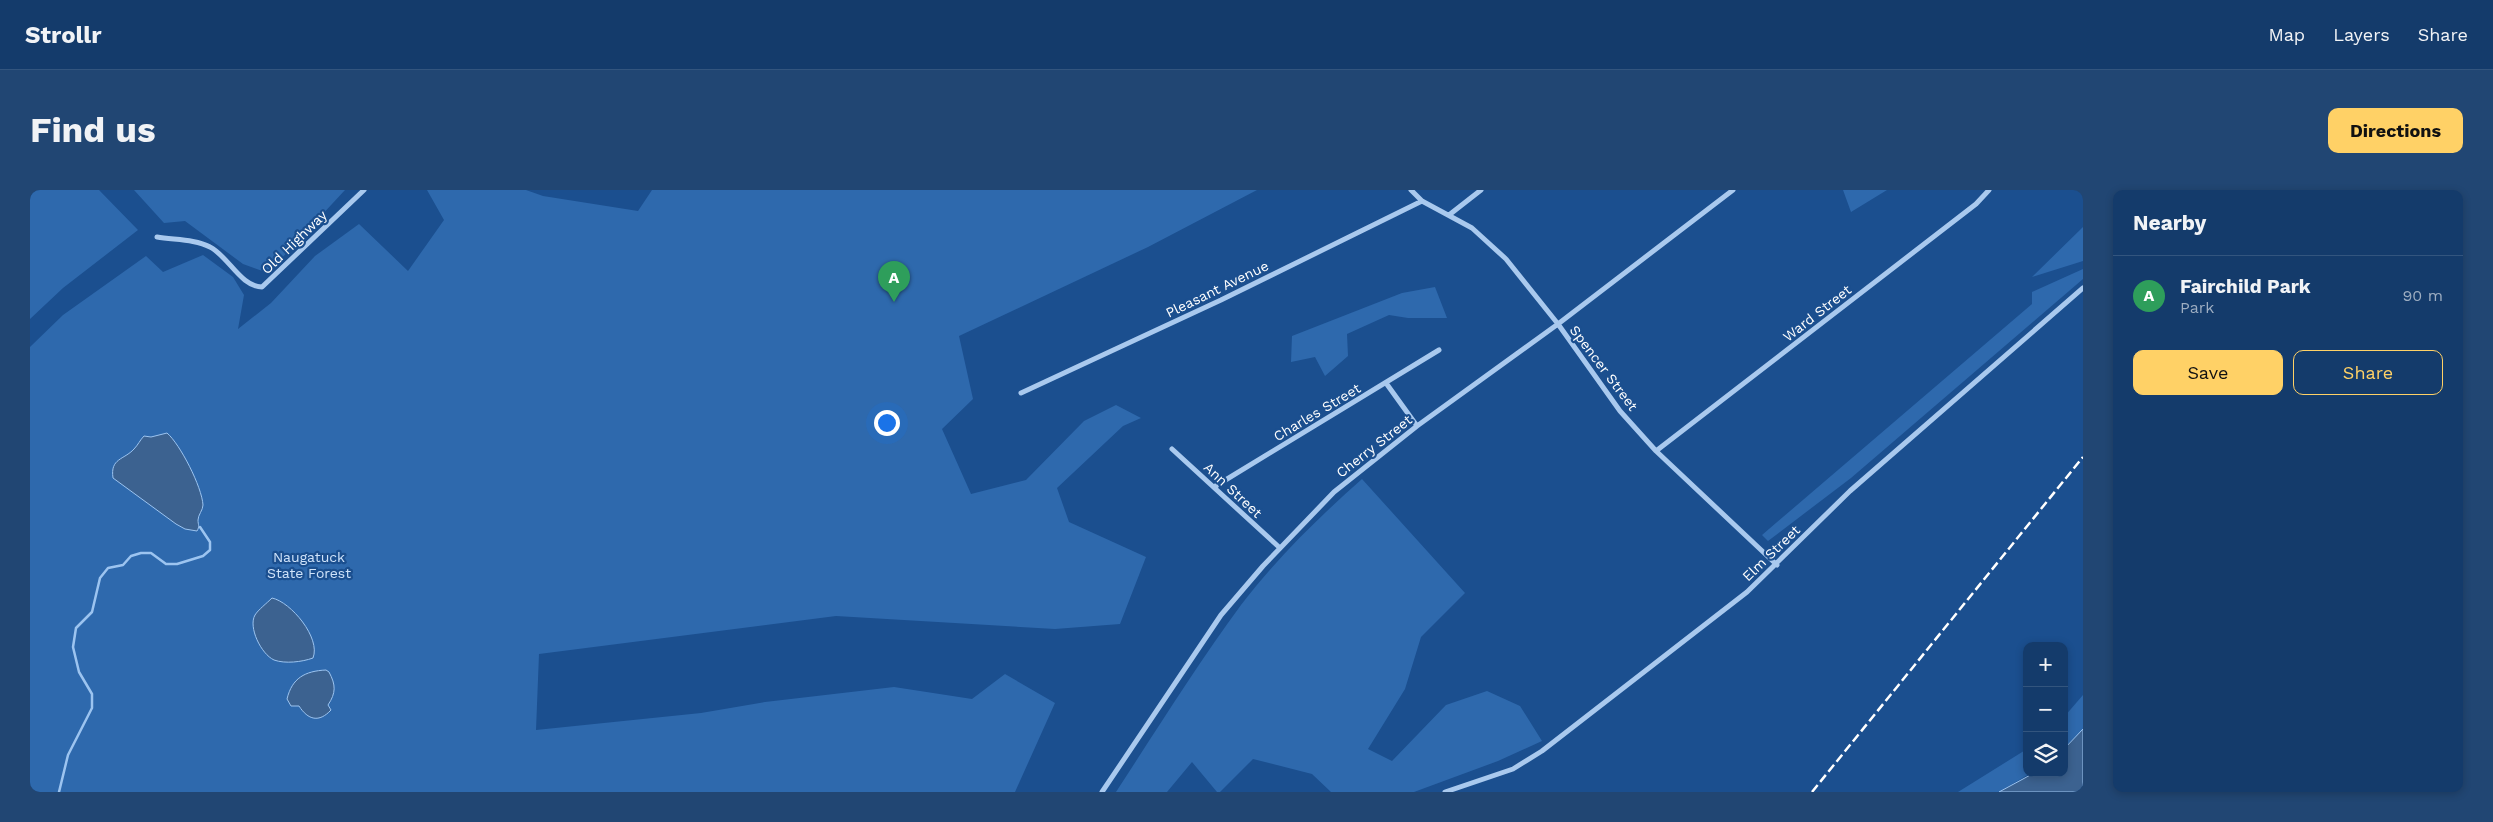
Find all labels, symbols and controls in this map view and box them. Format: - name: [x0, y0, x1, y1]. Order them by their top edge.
- text: Strollr: [25, 21, 102, 49]
- text: Map: [2268, 24, 2305, 45]
- text: Layers: [2333, 24, 2390, 45]
- text: Share: [2418, 24, 2468, 45]
- button: Directions: [2328, 108, 2463, 153]
- text: Find us: [30, 109, 156, 151]
- street label: Old Highway: [258, 206, 331, 277]
- text: Nearby: [2133, 210, 2206, 235]
- street label: Pleasant Avenue: [1163, 257, 1271, 321]
- pin: A: [878, 261, 910, 302]
- text: Fairchild Park: [2180, 275, 2311, 298]
- street label: Ward Street: [1780, 281, 1854, 345]
- text: A: [2144, 286, 2154, 305]
- text: 90 m: [2402, 286, 2443, 305]
- text: Park: [2180, 298, 2214, 317]
- street label: Spencer Street: [1567, 322, 1641, 414]
- button: Save: [2133, 350, 2283, 395]
- button: Share: [2293, 350, 2443, 395]
- street label: Charles Street: [1271, 380, 1363, 444]
- your location: [874, 410, 900, 436]
- street label: Cherry Street: [1333, 411, 1415, 480]
- street label: Ann Street: [1201, 459, 1265, 521]
- street label: Elm Street: [1739, 522, 1803, 584]
- park label: Naugatuck State Forest: [267, 549, 351, 581]
- map controls: [2023, 642, 2068, 777]
- button: +: [2023, 642, 2068, 687]
- button: −: [2023, 687, 2068, 732]
- button: layers: [2023, 732, 2068, 777]

